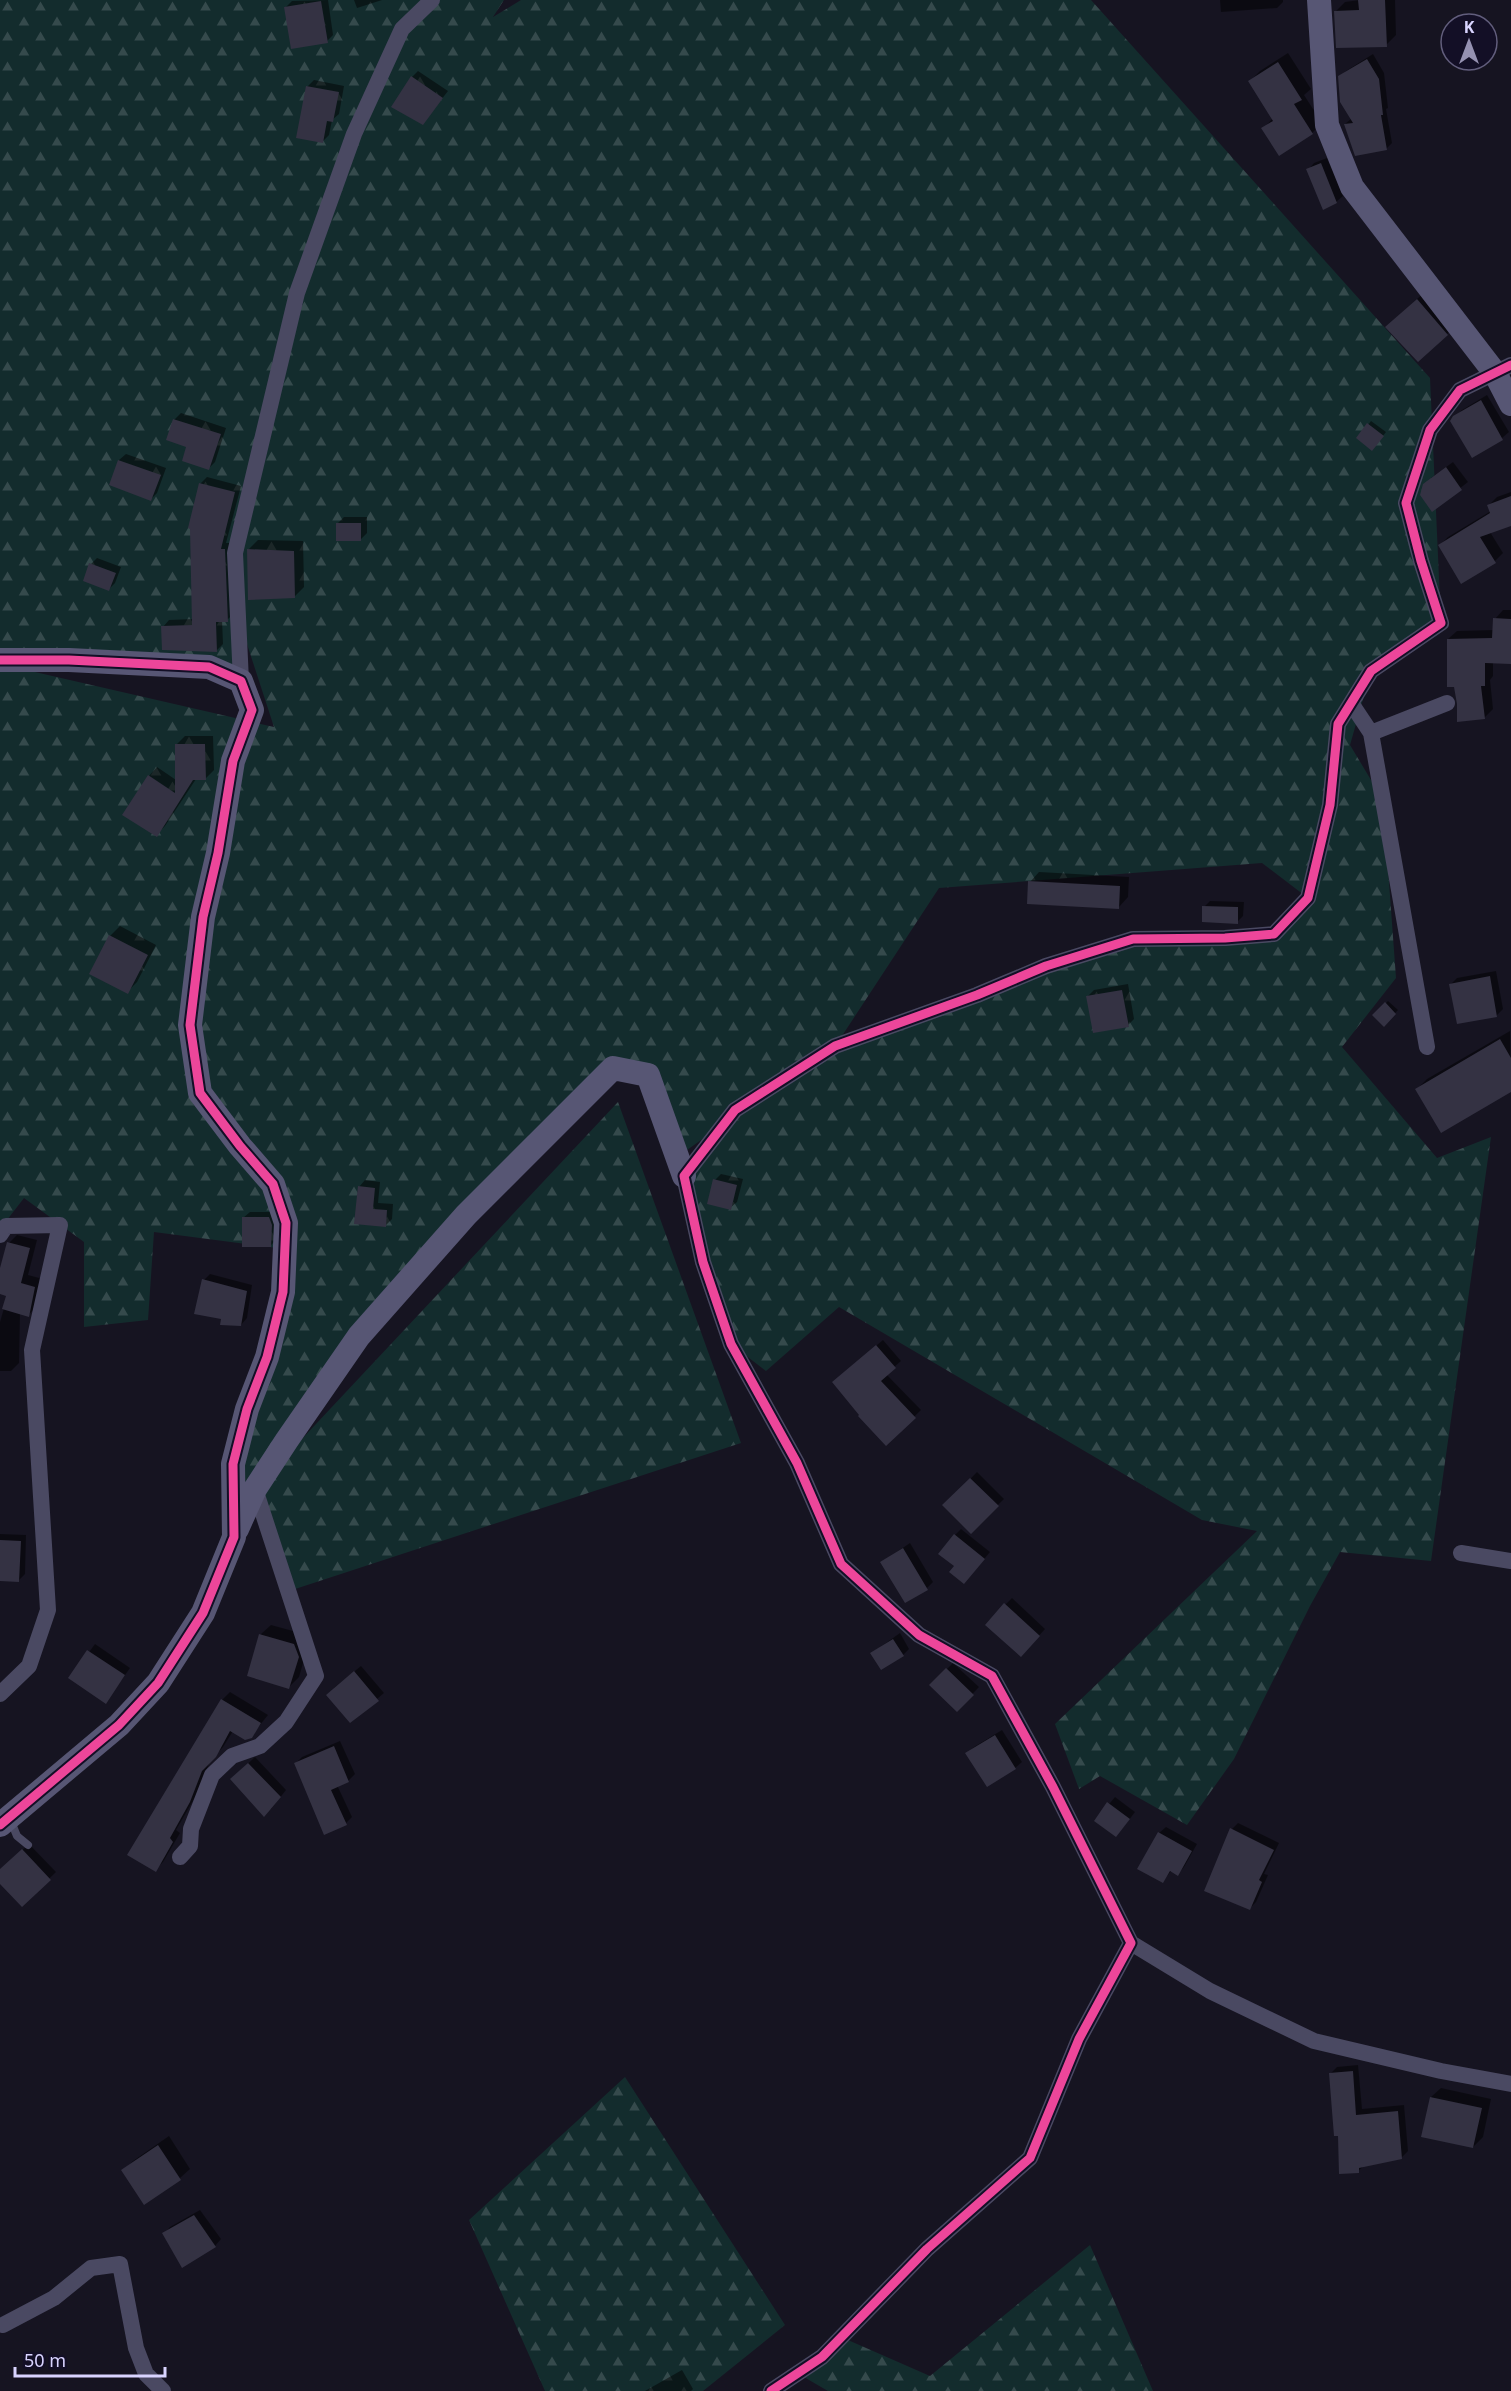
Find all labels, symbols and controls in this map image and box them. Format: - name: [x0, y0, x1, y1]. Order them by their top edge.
- north arrow: [1439, 12, 1499, 72]
- text: K: [1464, 16, 1475, 38]
- scale bar: [15, 2340, 165, 2378]
- text: 50 m: [24, 2348, 66, 2372]

